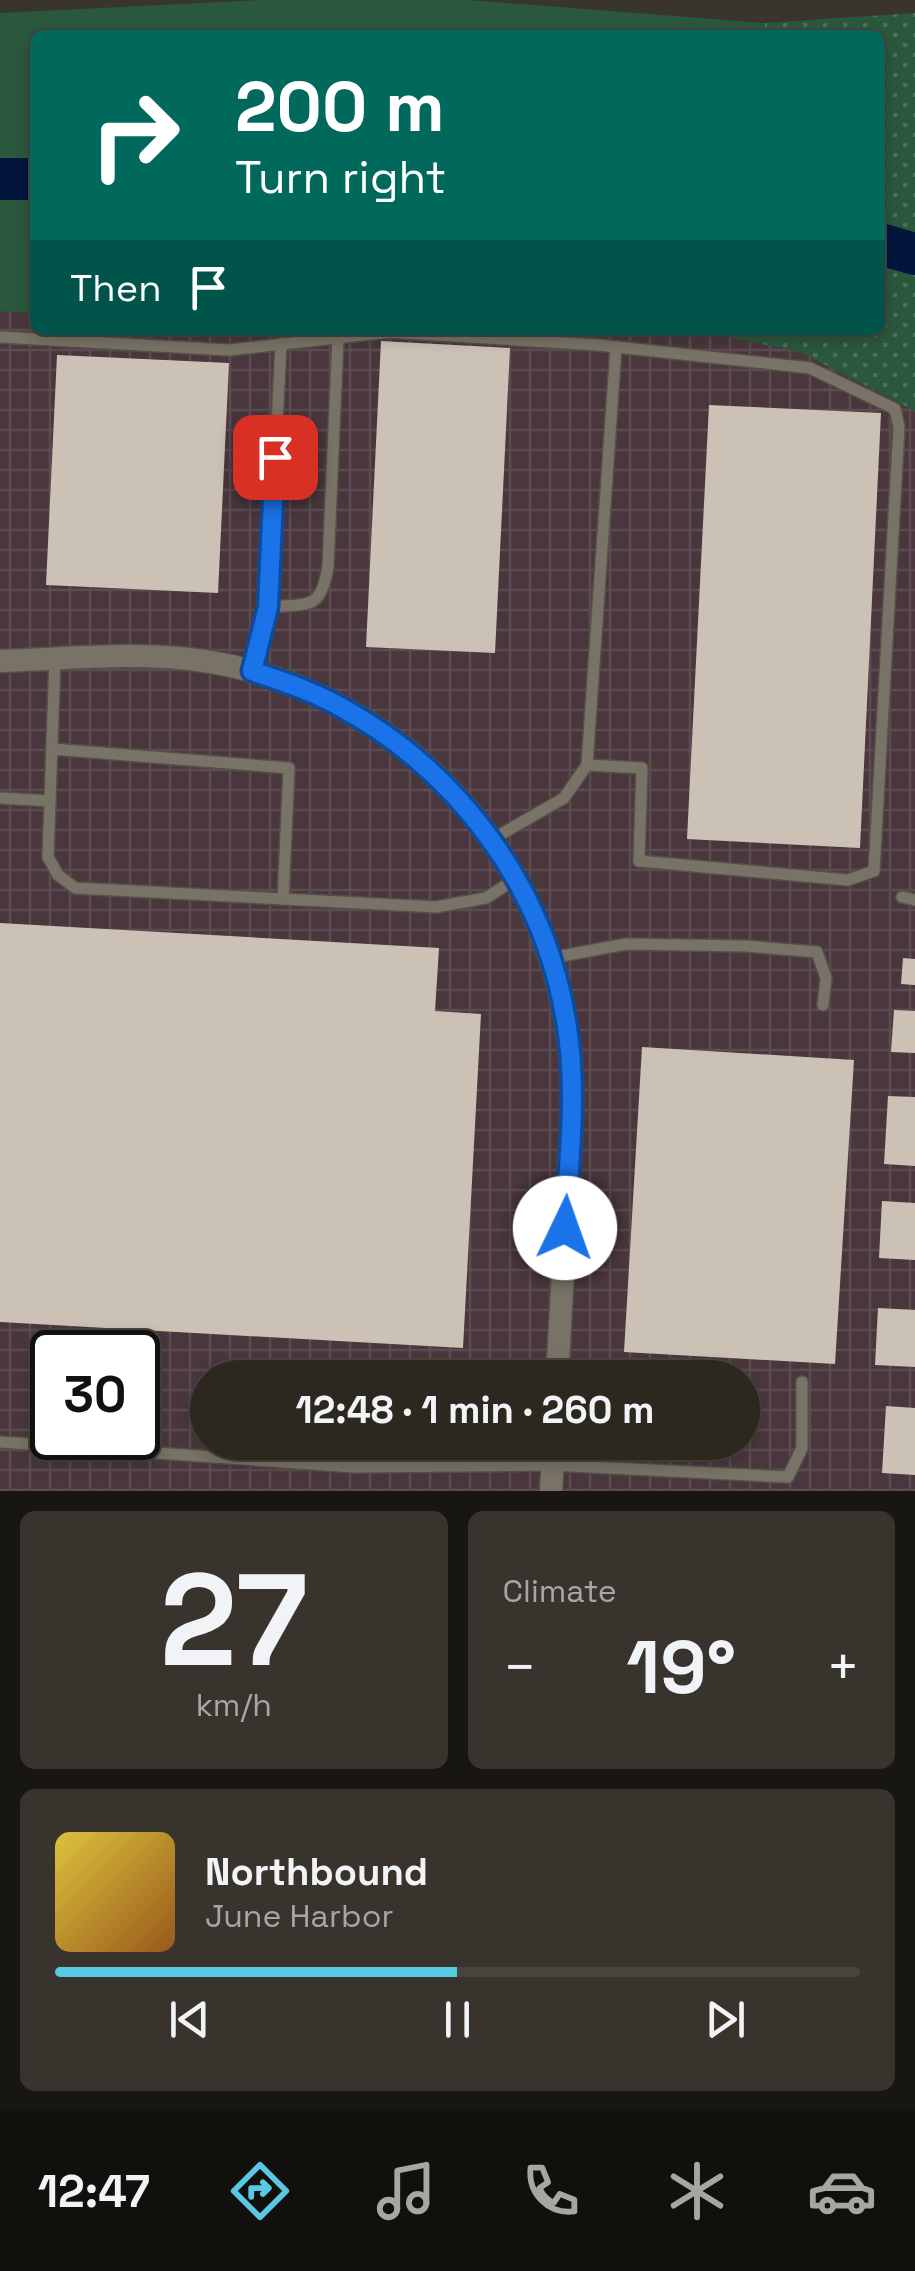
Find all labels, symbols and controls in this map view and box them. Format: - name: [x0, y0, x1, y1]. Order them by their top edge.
- text: 200 m: [235, 62, 445, 151]
- icon: right: [70, 70, 200, 200]
- text: Turn right: [235, 149, 446, 206]
- icon: arrive: [181, 260, 236, 315]
- text: Then: [70, 264, 161, 312]
- pin: [233, 415, 318, 500]
- icon: arrive: [248, 430, 303, 485]
- position arrow: [513, 1176, 617, 1280]
- speed limit sign: 30: [30, 1330, 160, 1460]
- text: 12:48 · 1 min · 260 m: [296, 1386, 654, 1434]
- text: 27: [160, 1537, 308, 1703]
- text: Climate: [503, 1571, 617, 1611]
- text: 19°: [626, 1619, 736, 1715]
- text: −: [503, 1632, 537, 1702]
- text: +: [826, 1632, 860, 1702]
- text: km/h: [196, 1685, 272, 1725]
- text: Northbound: [205, 1848, 428, 1896]
- text: June Harbor: [205, 1896, 393, 1936]
- icon: previous: [162, 1992, 217, 2047]
- icon: pause: [430, 1992, 485, 2047]
- icon: next: [698, 1992, 753, 2047]
- icon: directions: [225, 2156, 295, 2226]
- icon: music: [371, 2156, 441, 2226]
- icon: phone: [516, 2156, 586, 2226]
- icon: climate: [662, 2156, 732, 2226]
- icon: car: [807, 2156, 877, 2226]
- text: 12:47: [38, 2163, 150, 2220]

